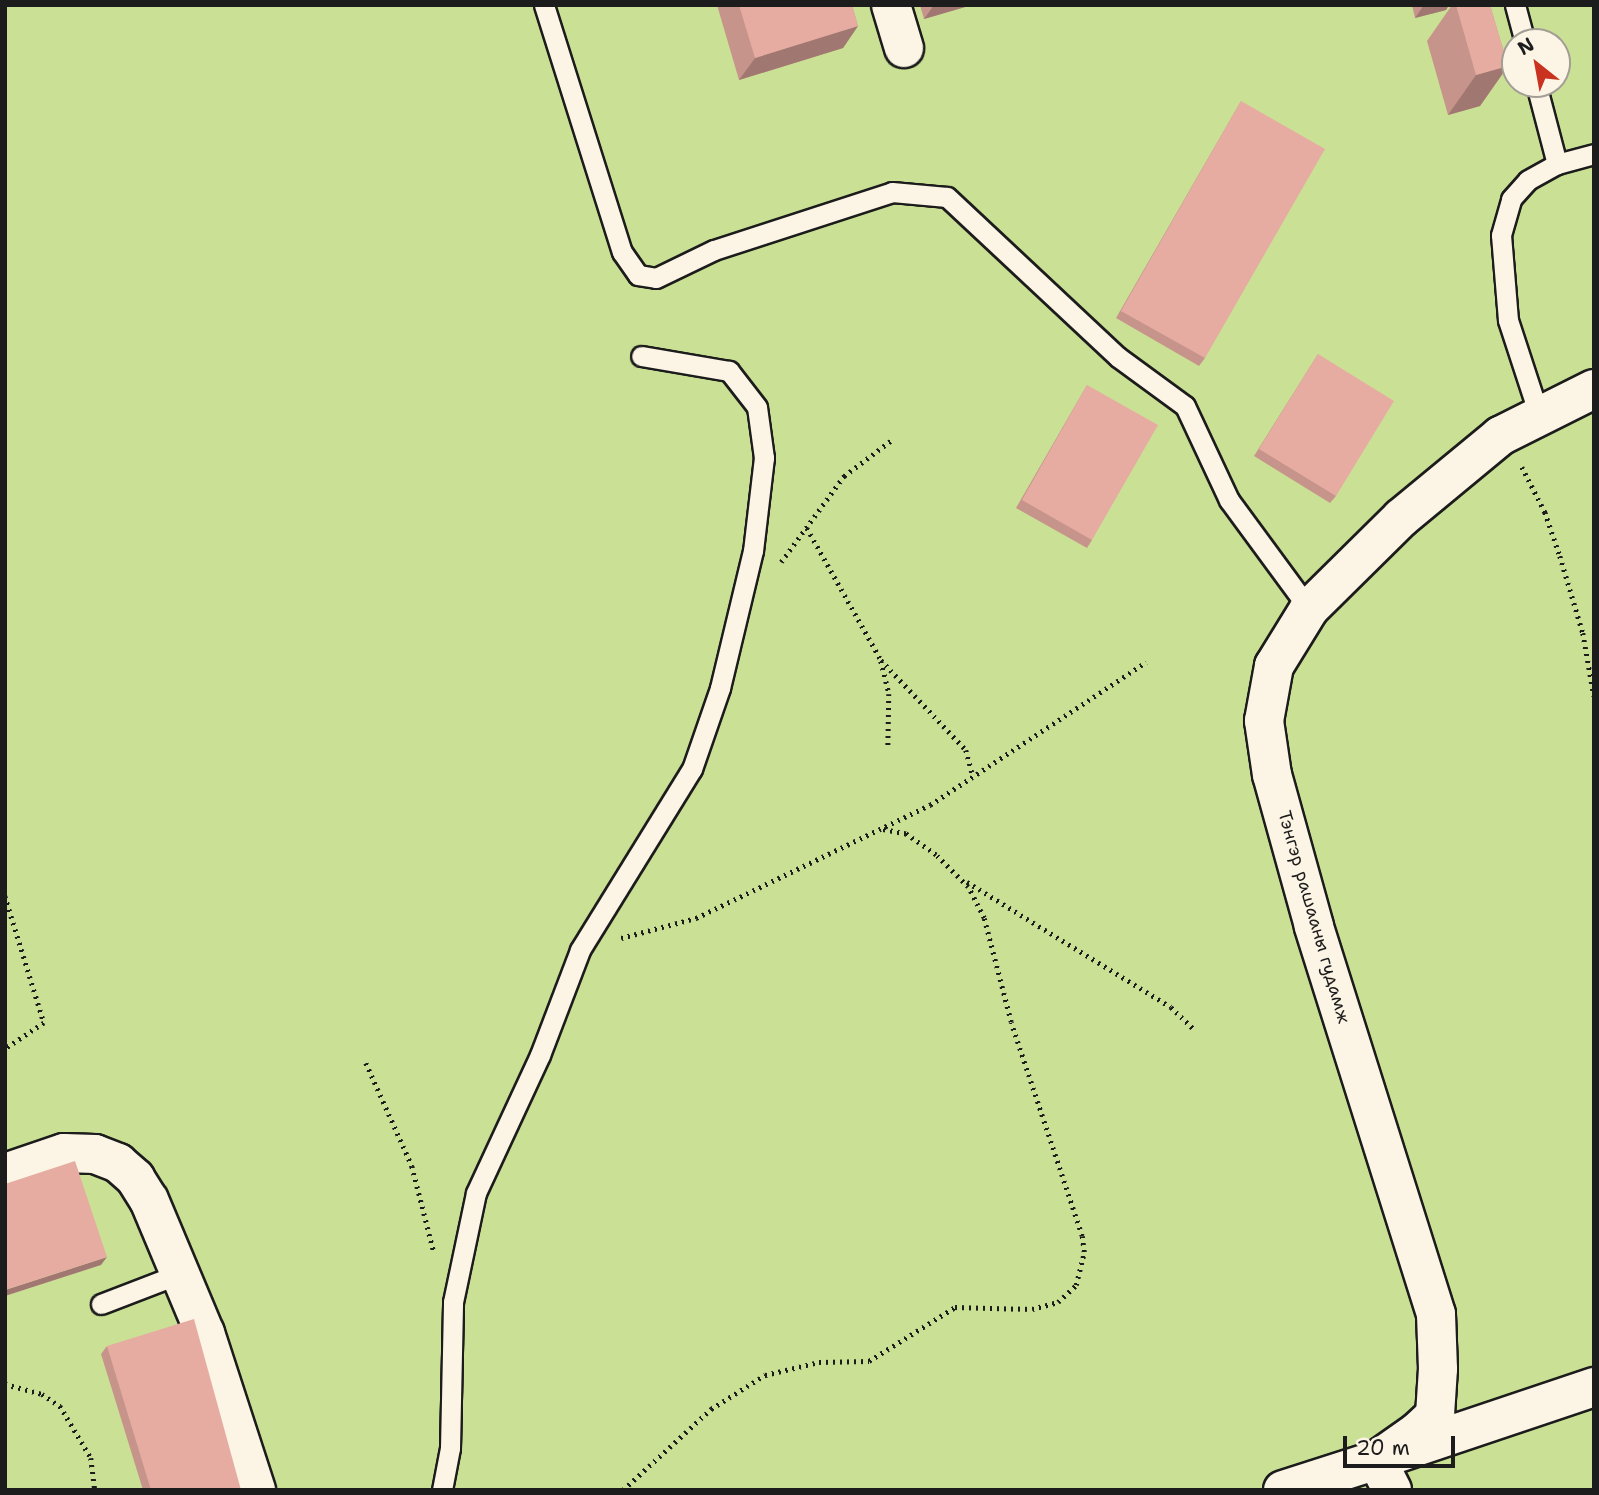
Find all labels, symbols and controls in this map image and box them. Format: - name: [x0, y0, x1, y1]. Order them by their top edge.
- north arrow: [1501, 28, 1571, 98]
- text: N: [1513, 32, 1539, 61]
- street label: Тэнгэр рашааны гудамж: [1273, 808, 1355, 1026]
- scale bar: [1347, 1422, 1459, 1466]
- text: 20 m: [1356, 1434, 1410, 1462]

